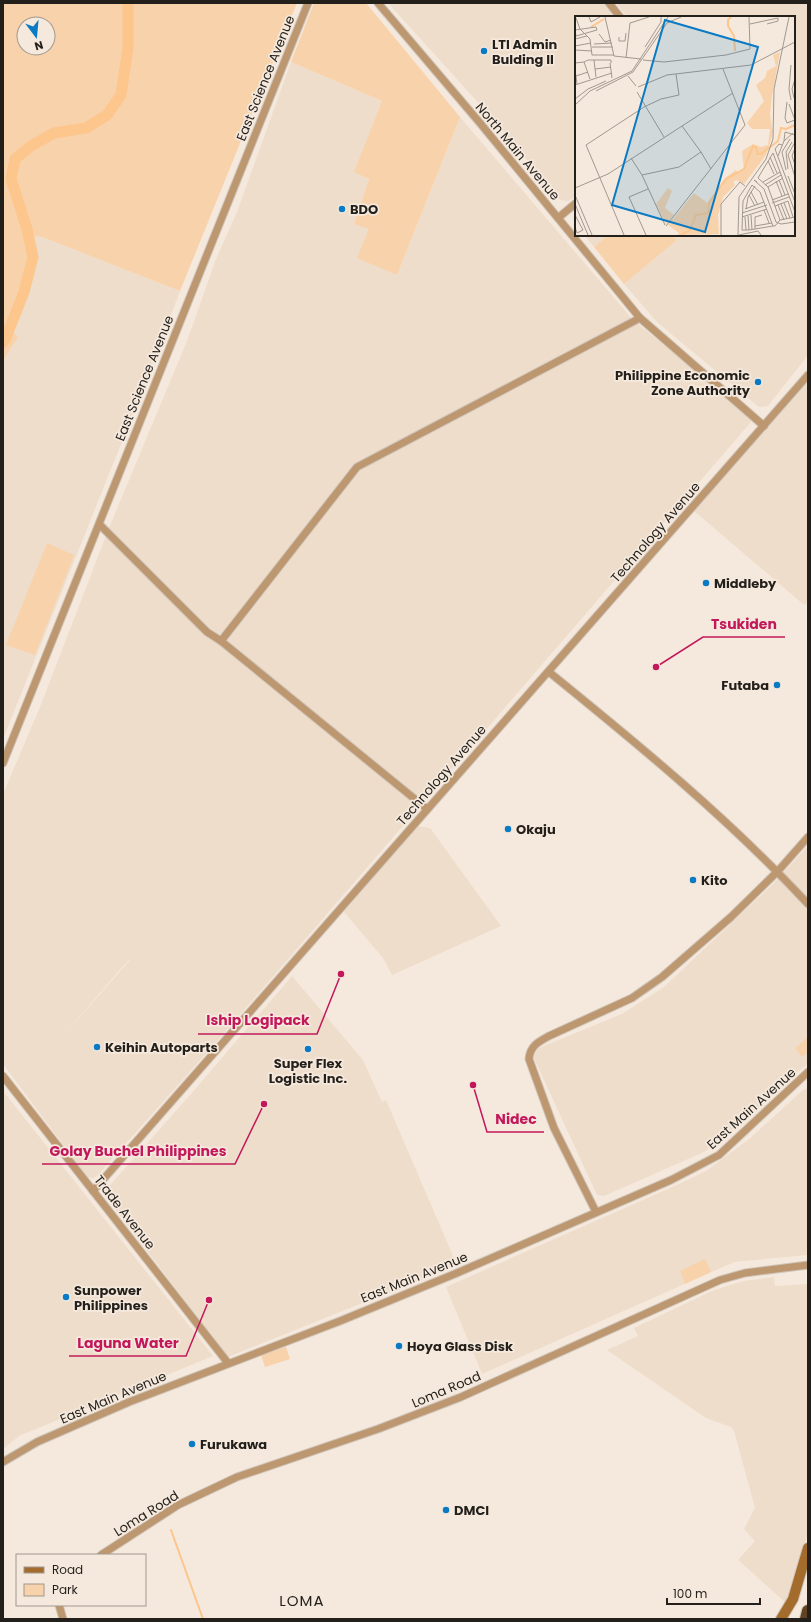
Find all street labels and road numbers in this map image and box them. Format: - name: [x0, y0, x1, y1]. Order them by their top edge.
- street label: East Science Avenue: [232, 13, 299, 144]
- street label: North Main Avenue: [471, 98, 564, 204]
- street label: East Science Avenue: [111, 313, 178, 444]
- street label: Technology Avenue: [606, 478, 704, 587]
- street label: Technology Avenue: [392, 721, 490, 830]
- street label: East Main Avenue: [703, 1063, 800, 1154]
- street label: Trade Avenue: [89, 1171, 160, 1254]
- street label: East Main Avenue: [358, 1247, 471, 1308]
- street label: East Main Avenue: [57, 1366, 169, 1429]
- street label: Loma Road: [409, 1366, 484, 1413]
- street label: Loma Road: [110, 1486, 182, 1541]

